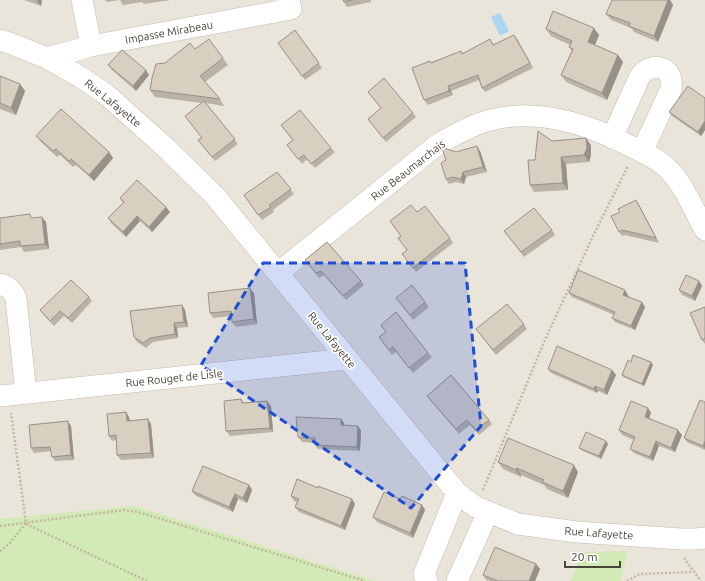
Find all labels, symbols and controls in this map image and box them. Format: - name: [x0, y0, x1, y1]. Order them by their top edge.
- street label: Impasse Mirabeau: [124, 18, 214, 46]
- street label: Rue Lafayette: [82, 77, 144, 129]
- street label: Rue Beaumarchais: [369, 137, 448, 203]
- street label: Rue Lafayette: [306, 309, 358, 371]
- street label: Rue Rouget de Lisle: [125, 367, 223, 389]
- street label: Rue Lafayette: [564, 525, 634, 541]
- scale bar: [565, 543, 620, 569]
- text: 20 m: [571, 550, 598, 563]

